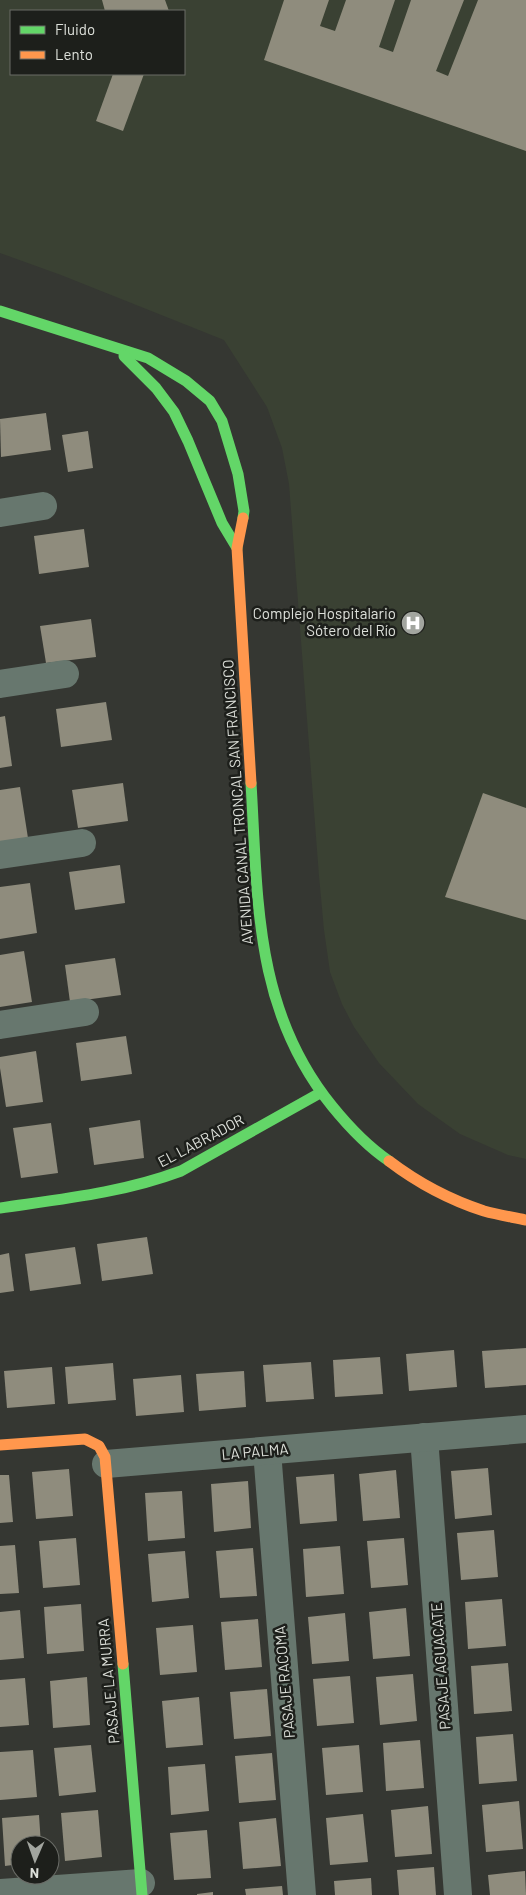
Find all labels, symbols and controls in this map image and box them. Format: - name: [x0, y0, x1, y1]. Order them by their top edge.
- legend: [10, 10, 185, 75]
- text: Fluido: [55, 20, 95, 38]
- text: Lento: [55, 45, 93, 63]
- place label: Complejo Hospitalario Sótero del Río: [253, 604, 396, 639]
- hospital icon: Complejo Hospitalario Sótero del Río: [400, 610, 426, 636]
- street label: AVENIDA CANAL TRONCAL SAN FRANCISCO: [218, 659, 256, 945]
- street label: EL LABRADOR: [154, 1110, 247, 1170]
- street label: LA PALMA: [221, 1439, 289, 1463]
- street label: PASAJE AGUACATE: [427, 1602, 453, 1730]
- street label: PASAJE LA MURRA: [94, 1618, 122, 1744]
- street label: PASAJE RACOMA: [270, 1625, 298, 1739]
- north arrow: [10, 1835, 60, 1885]
- text: N: [30, 1865, 39, 1882]

